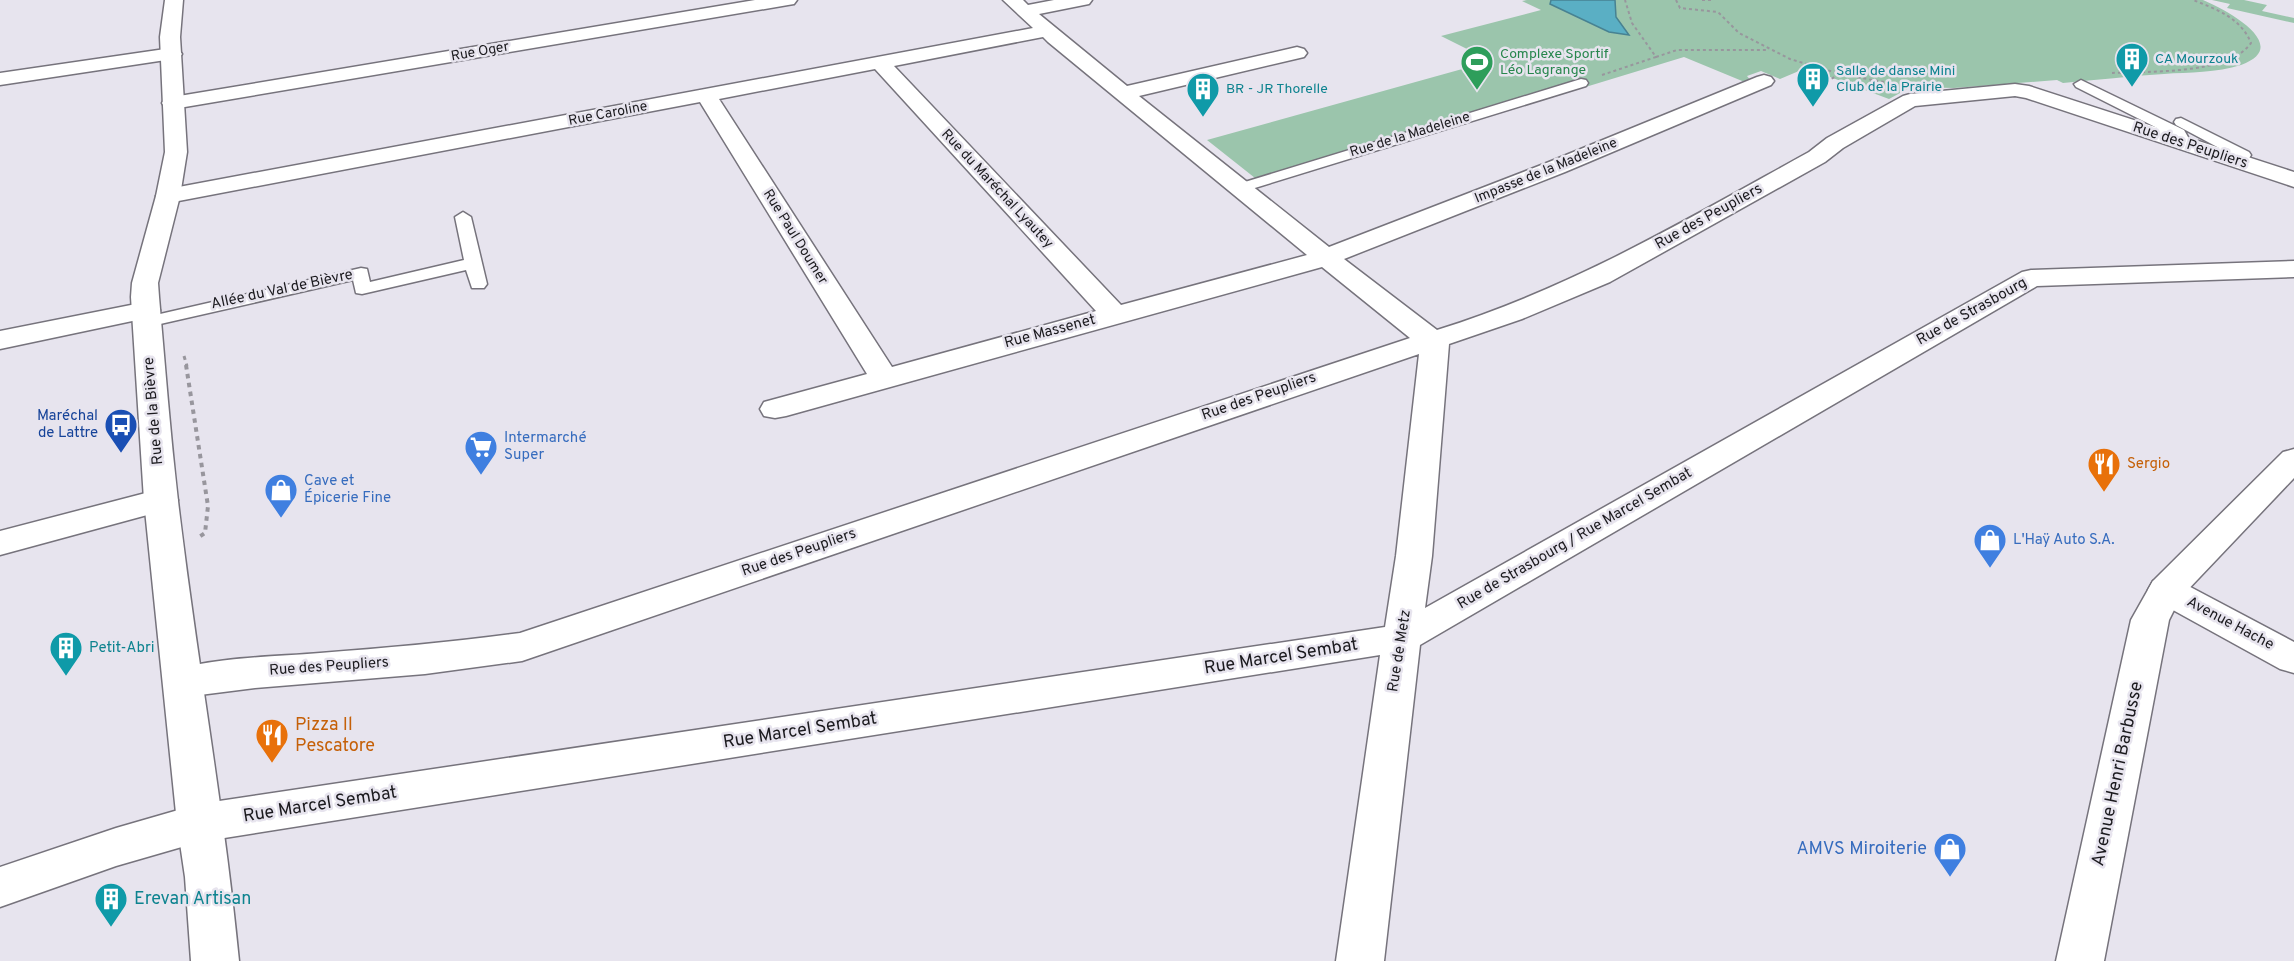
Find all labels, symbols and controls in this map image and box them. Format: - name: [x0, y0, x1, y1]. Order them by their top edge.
- street label: Rue Oger: [450, 38, 511, 65]
- building icon: CA Mourzouk: [2114, 41, 2150, 88]
- sports icon: Complexe Sportif Léo Lagrange: [1459, 44, 1495, 91]
- place label: Complexe Sportif Léo Lagrange: [1500, 46, 1609, 79]
- place label: CA Mourzouk: [2155, 51, 2238, 68]
- building icon: Salle de danse Mini Club de la Prairie: [1795, 61, 1831, 108]
- place label: Salle de danse Mini Club de la Prairie: [1836, 63, 1955, 96]
- building icon: BR - JR Thorelle: [1185, 71, 1221, 118]
- place label: BR - JR Thorelle: [1226, 81, 1328, 98]
- street label: Rue Caroline: [567, 98, 649, 130]
- street label: Rue de la Madeleine: [1348, 109, 1472, 161]
- street label: Rue des Peupliers: [2130, 118, 2250, 174]
- street label: Rue du Maréchal Lyautey: [937, 126, 1057, 252]
- street label: Impasse de la Madeleine: [1472, 135, 1620, 207]
- street label: Rue des Peupliers: [1652, 180, 1766, 254]
- street label: Rue Paul Doumer: [759, 186, 831, 288]
- street label: Allée du Val de Bièvre: [209, 266, 355, 314]
- street label: Rue de Strasbourg: [1913, 274, 2031, 350]
- street label: Rue Massenet: [1002, 311, 1098, 353]
- street label: Rue de la Bièvre: [140, 356, 168, 466]
- street label: Rue des Peupliers: [1199, 368, 1319, 426]
- place label: Maréchal de Lattre: [37, 407, 98, 443]
- bus stop icon: Maréchal de Lattre: [103, 407, 139, 454]
- supermarket icon: Intermarché Super: [463, 429, 499, 476]
- place label: Intermarché Super: [504, 429, 587, 465]
- restaurant icon: Sergio: [2086, 446, 2122, 493]
- place label: Sergio: [2127, 455, 2170, 474]
- street label: Rue de Strasbourg / Rue Marcel Sembat: [1454, 464, 1696, 614]
- shop icon: Cave et Épicerie Fine: [263, 472, 299, 519]
- place label: Cave et Épicerie Fine: [304, 472, 391, 508]
- shop icon: L'Haÿ Auto S.A.: [1972, 522, 2008, 569]
- street label: Rue des Peupliers: [739, 524, 859, 582]
- place label: L'Haÿ Auto S.A.: [2013, 531, 2115, 550]
- street label: Avenue Hache: [2183, 593, 2277, 655]
- street label: Rue de Metz: [1384, 609, 1416, 693]
- building icon: Petit-Abri: [48, 630, 84, 677]
- street label: Rue Marcel Sembat: [1202, 633, 1360, 681]
- place label: Petit-Abri: [89, 639, 154, 658]
- street label: Rue des Peupliers: [269, 653, 389, 681]
- street label: Avenue Henri Barbusse: [2087, 680, 2149, 868]
- street label: Rue Marcel Sembat: [721, 707, 879, 755]
- place label: Pizza Il Pescatore: [295, 714, 375, 758]
- restaurant icon: Pizza Il Pescatore: [254, 717, 290, 764]
- street label: Rue Marcel Sembat: [241, 781, 399, 829]
- shop icon: AMVS Miroiterie: [1932, 831, 1968, 878]
- place label: AMVS Miroiterie: [1797, 838, 1927, 861]
- building icon: Erevan Artisan: [93, 881, 129, 928]
- place label: Erevan Artisan: [134, 888, 251, 911]

